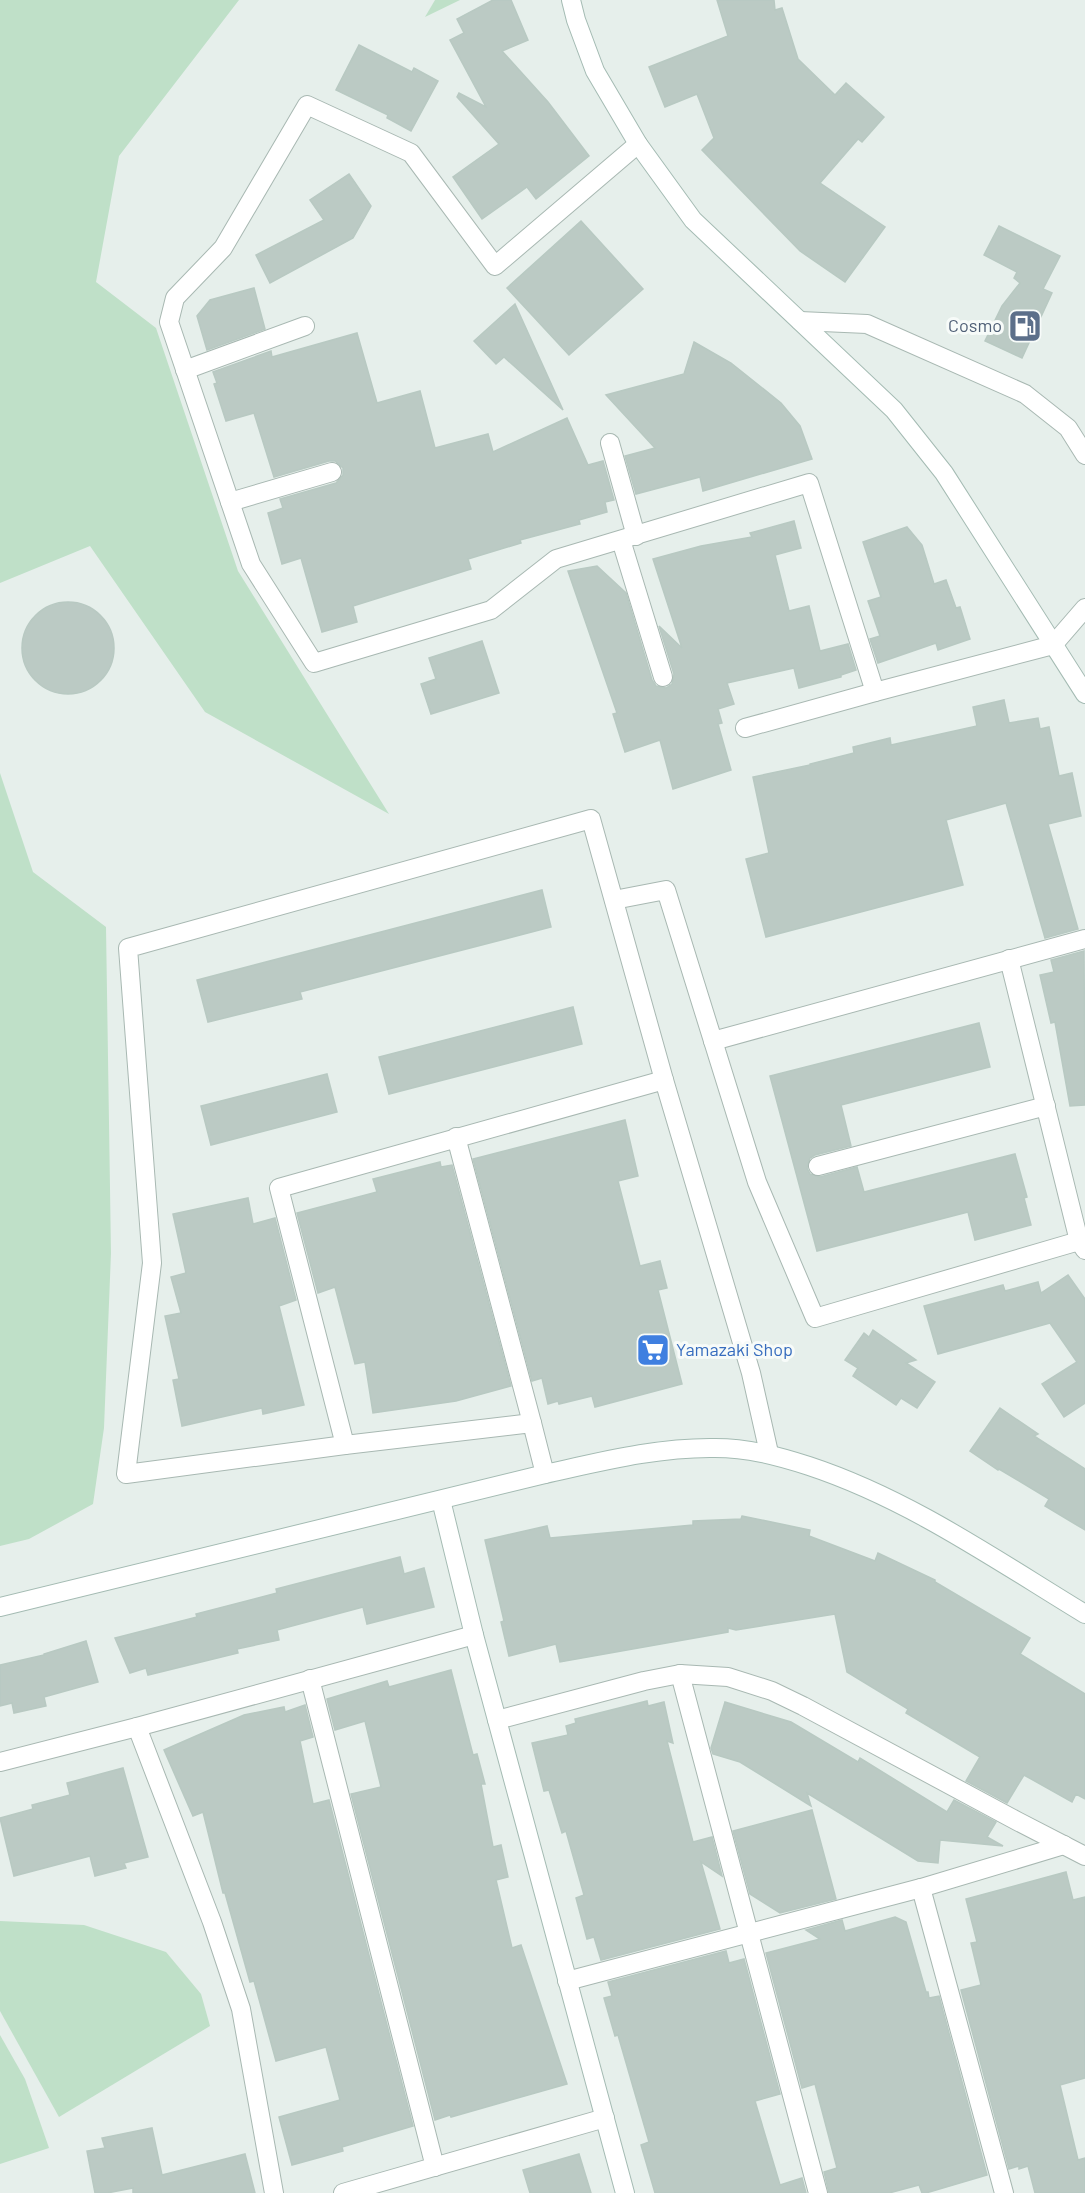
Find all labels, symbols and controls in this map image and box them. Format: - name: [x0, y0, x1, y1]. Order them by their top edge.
- fuel station icon: Cosmo: [1007, 308, 1043, 344]
- place label: Cosmo: [948, 314, 1002, 336]
- supermarket icon: Yamazaki Shop: [635, 1332, 671, 1368]
- place label: Yamazaki Shop: [676, 1338, 793, 1360]

